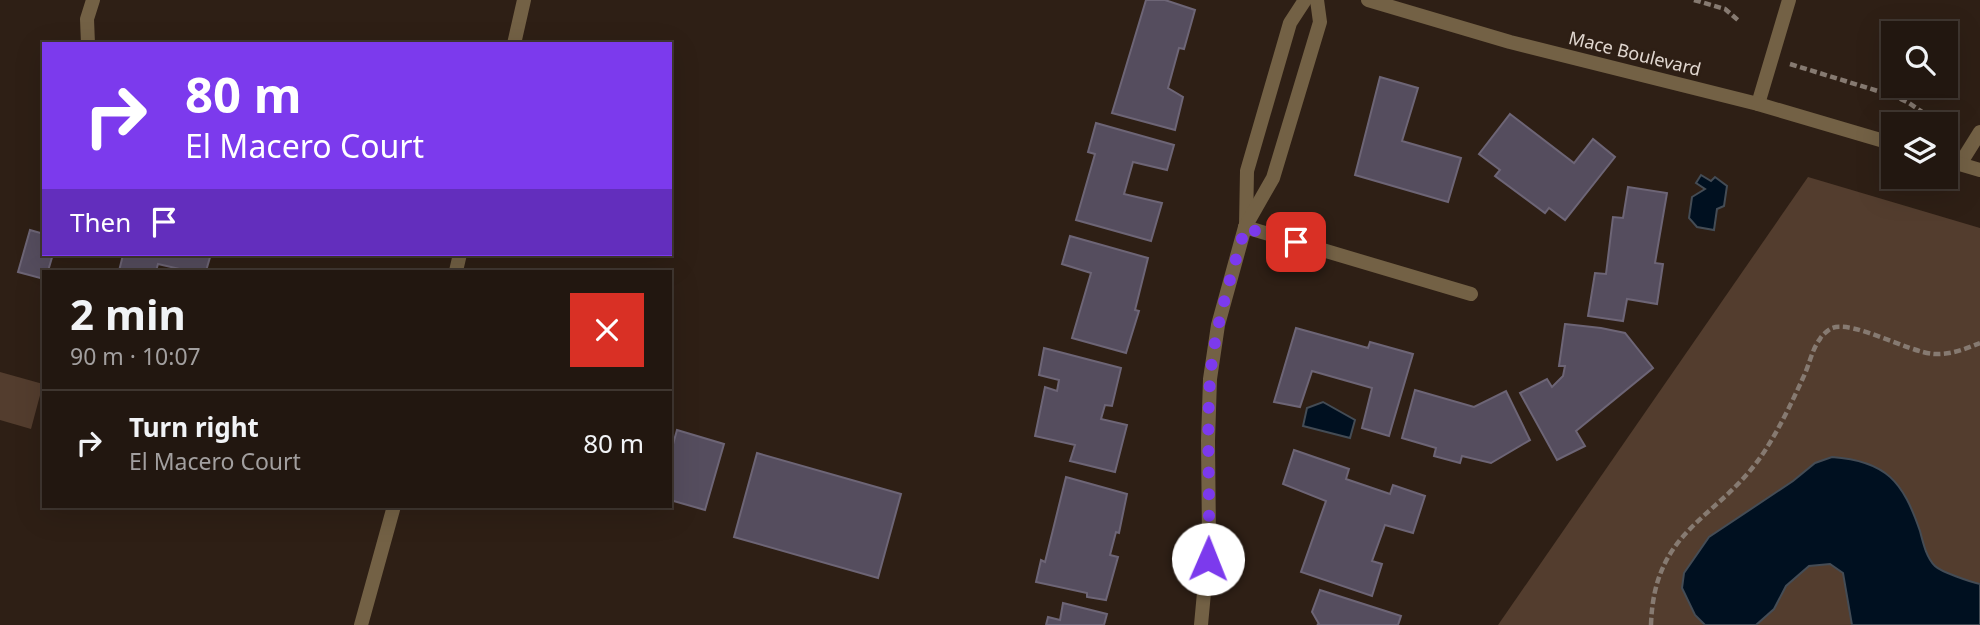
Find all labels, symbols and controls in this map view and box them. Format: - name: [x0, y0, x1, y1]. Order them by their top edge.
- map controls: [1881, 21, 1958, 189]
- button: search: [1881, 21, 1958, 98]
- street label: Mace Boulevard: [1566, 25, 1704, 81]
- text: 80 m: [185, 61, 302, 127]
- icon: right: [70, 70, 161, 161]
- button: layers: [1881, 112, 1958, 189]
- text: El Macero Court: [185, 124, 424, 167]
- icon: arrive: [145, 203, 183, 241]
- text: Then: [70, 204, 131, 240]
- pin: [1266, 212, 1326, 272]
- icon: arrive: [1277, 223, 1315, 261]
- text: 2 min: [70, 285, 186, 342]
- button: close: [570, 293, 644, 367]
- text: 90 m · 10:07: [70, 340, 201, 372]
- text: Turn right: [129, 409, 259, 445]
- icon: right: [70, 424, 108, 462]
- text: 80 m: [583, 425, 644, 461]
- text: El Macero Court: [129, 445, 301, 477]
- position arrow: [1171, 522, 1245, 596]

